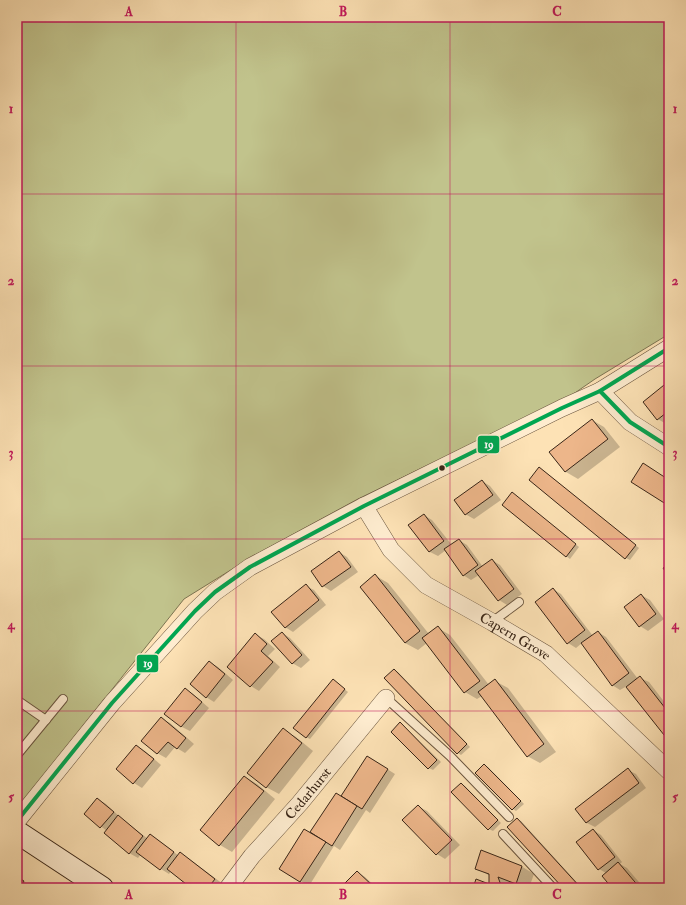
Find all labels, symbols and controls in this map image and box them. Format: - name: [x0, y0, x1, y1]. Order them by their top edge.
- text: A: [124, 4, 134, 20]
- text: B: [339, 4, 347, 20]
- text: C: [552, 4, 562, 20]
- text: 1: [9, 101, 14, 117]
- text: 1: [673, 101, 678, 117]
- text: 2: [8, 273, 15, 289]
- text: 2: [672, 273, 679, 289]
- line badge: 19: [477, 435, 500, 454]
- text: 19: [484, 438, 494, 451]
- text: 3: [9, 445, 14, 461]
- text: 3: [673, 445, 678, 461]
- unlabelled marker: [437, 463, 447, 473]
- street label: Capern Grove: [477, 608, 555, 663]
- text: 4: [6, 617, 15, 633]
- text: 4: [670, 617, 679, 633]
- line badge: 19: [136, 654, 159, 673]
- text: 19: [143, 657, 153, 670]
- street label: Cedarhurst: [281, 763, 335, 823]
- text: 5: [8, 789, 14, 805]
- text: 5: [672, 789, 678, 805]
- text: A: [124, 887, 134, 903]
- text: B: [339, 887, 347, 903]
- text: C: [552, 887, 562, 903]

